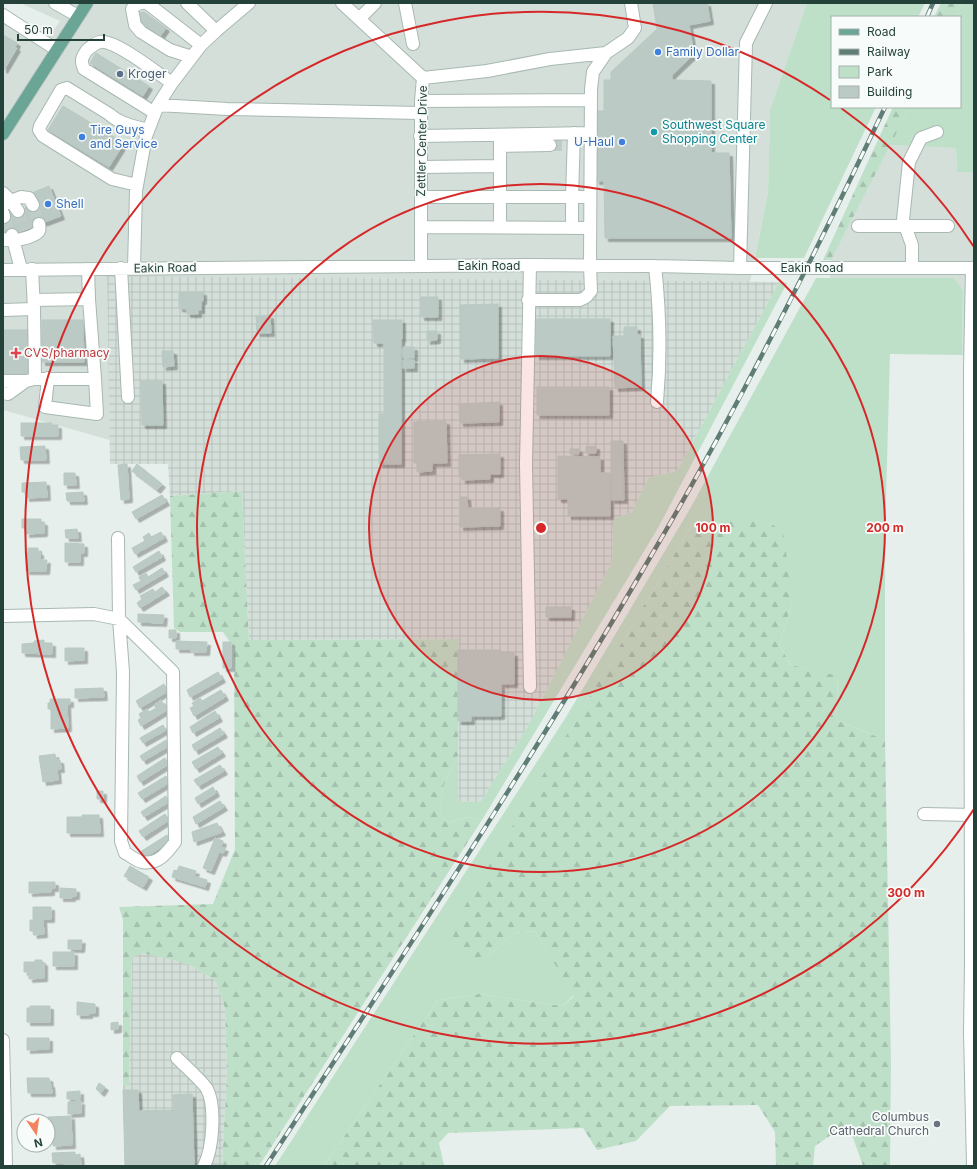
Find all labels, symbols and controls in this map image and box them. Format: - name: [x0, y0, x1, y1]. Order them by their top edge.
- scale bar: [18, 16, 104, 42]
- legend: [831, 16, 961, 108]
- text: 50 m: [24, 22, 53, 37]
- text: Road: [867, 24, 896, 39]
- place label: Family Dollar: [666, 44, 739, 59]
- text: Railway: [867, 44, 911, 59]
- marker: Family Dollar: [653, 47, 663, 57]
- text: Park: [867, 64, 893, 79]
- place label: Kroger: [128, 66, 167, 81]
- marker: Kroger: [115, 69, 125, 79]
- text: Building: [867, 84, 912, 99]
- street label: Zettler Center Drive: [413, 85, 430, 197]
- place label: Southwest Square Shopping Center: [662, 117, 765, 146]
- place label: Tire Guys and Service: [90, 122, 157, 151]
- marker: Southwest Square Shopping Center: [649, 127, 659, 137]
- marker: Tire Guys and Service: [77, 132, 87, 142]
- place label: U-Haul: [574, 134, 614, 149]
- marker: U-Haul: [617, 137, 627, 147]
- place label: Shell: [56, 196, 84, 211]
- marker: Shell: [43, 199, 53, 209]
- street label: Eakin Road: [458, 258, 520, 273]
- street label: Eakin Road: [133, 259, 197, 276]
- street label: Eakin Road: [781, 260, 843, 275]
- place label: CVS/pharmacy: [24, 345, 110, 360]
- marker: CVS/pharmacy: [11, 348, 21, 358]
- text: 100 m: [695, 520, 731, 535]
- text: 200 m: [866, 520, 904, 535]
- centre of rings: [534, 521, 548, 535]
- text: 300 m: [887, 885, 925, 900]
- place label: Columbus Cathedral Church: [829, 1109, 929, 1138]
- north arrow: [16, 1113, 56, 1153]
- marker: Columbus Cathedral Church: [932, 1119, 942, 1129]
- text: N: [33, 1135, 44, 1151]

